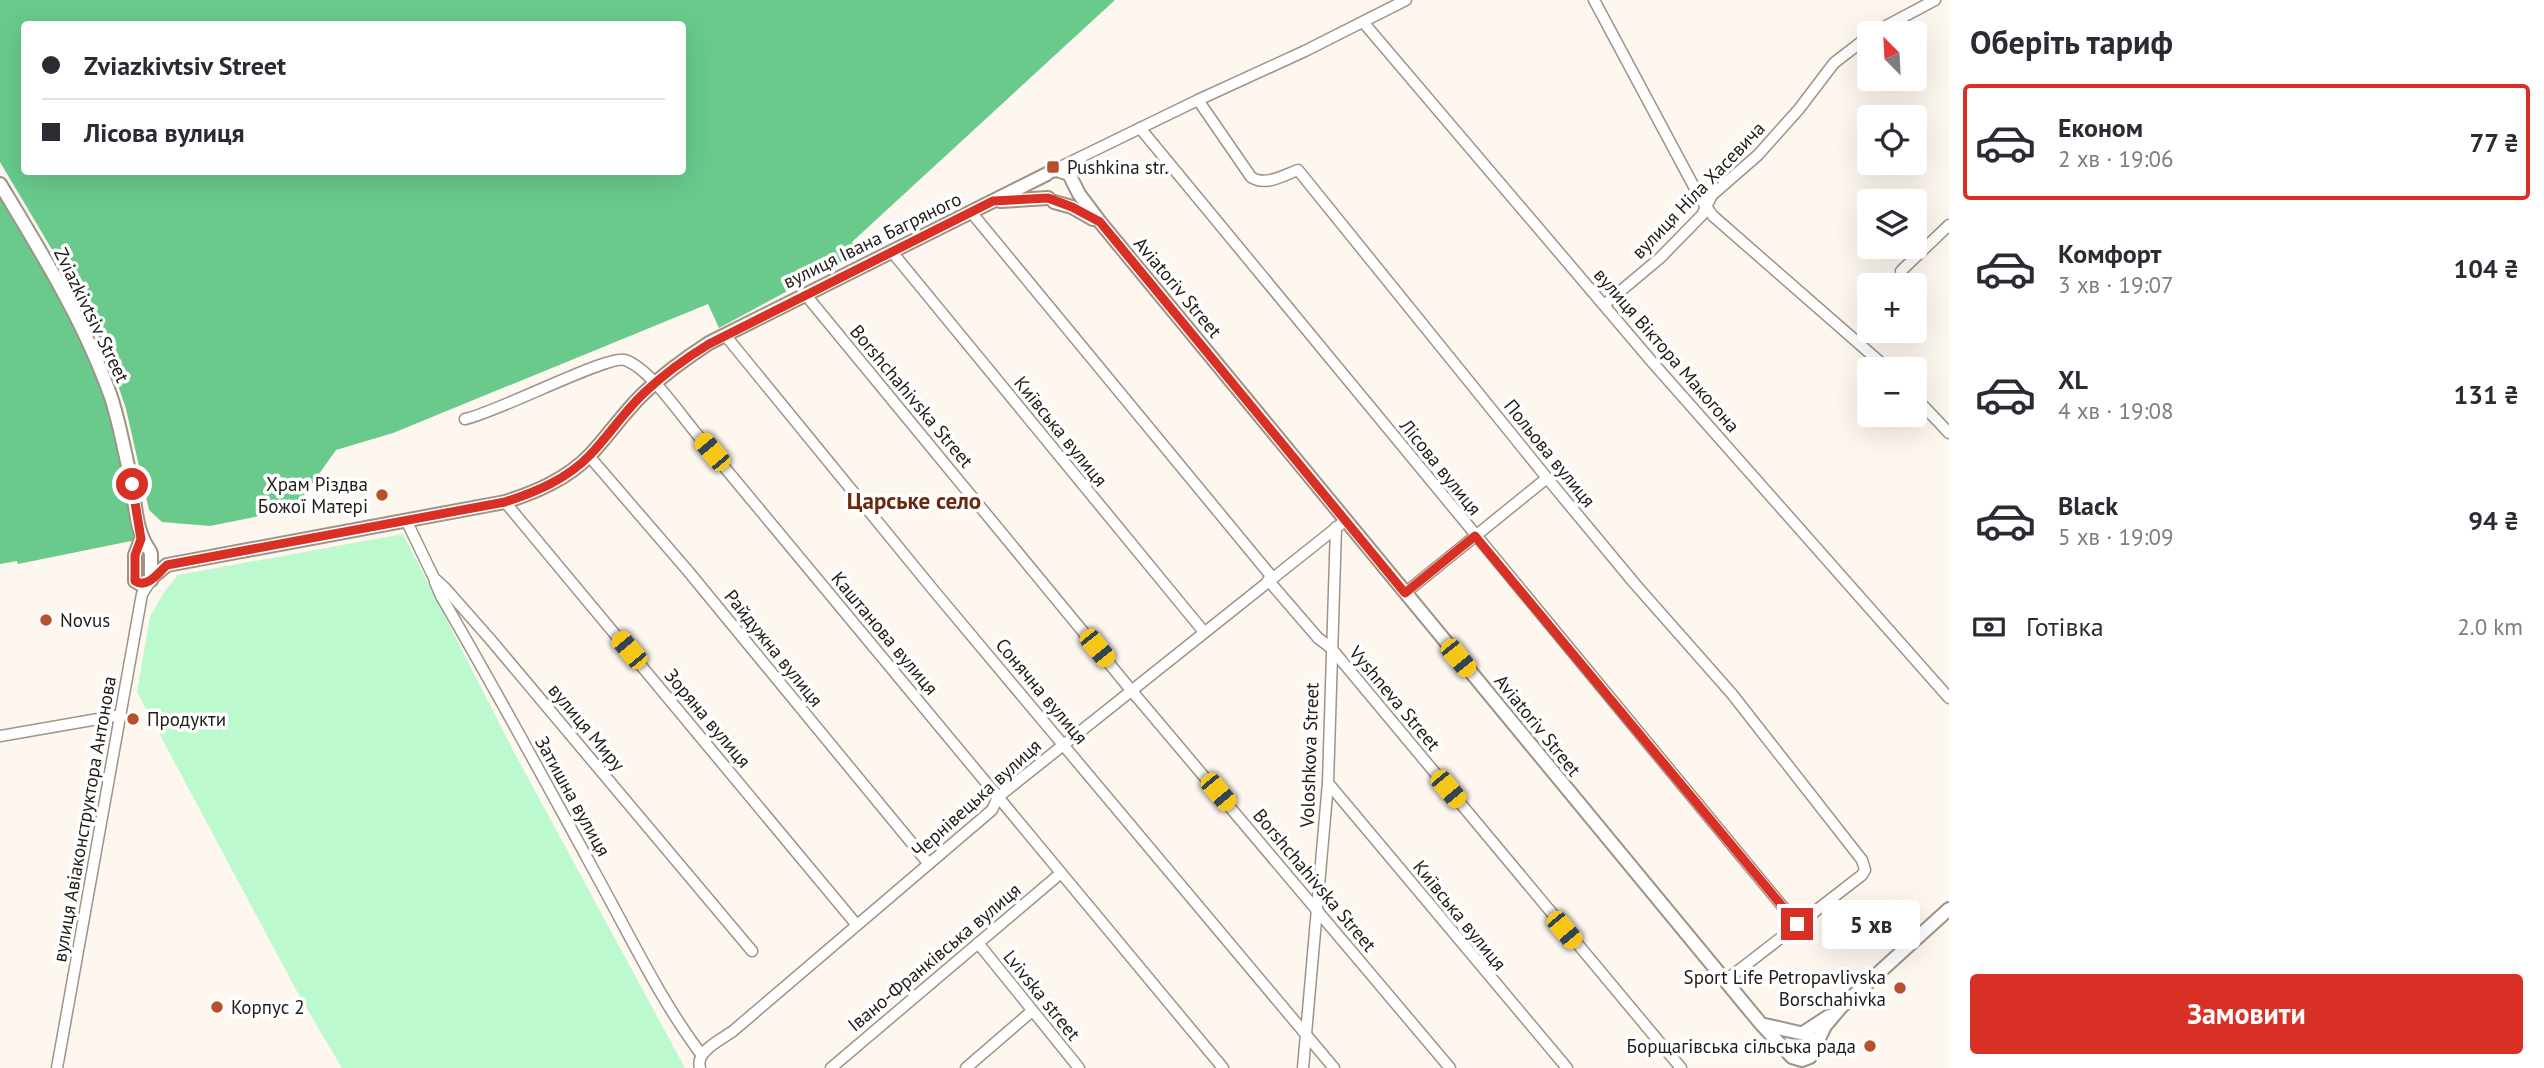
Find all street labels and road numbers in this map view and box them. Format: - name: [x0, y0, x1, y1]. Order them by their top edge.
- street label: вулиця Ніла Хасевича: [1626, 116, 1770, 264]
- street label: вулиця Івана Багряного: [779, 186, 965, 294]
- street label: Aviatoriv Street: [1129, 232, 1227, 343]
- street label: Zviazkivtsiv Street: [49, 244, 135, 387]
- street label: вулиця Віктора Макогона: [1589, 263, 1745, 437]
- street label: Borshchahivska Street: [845, 320, 979, 473]
- street label: Київська вулиця: [1009, 371, 1113, 491]
- street label: Польова вулиця: [1499, 394, 1601, 512]
- street label: Лісова вулиця: [1394, 413, 1487, 520]
- street label: Каштанова вулиця: [826, 566, 944, 700]
- street label: Райдужна вулиця: [719, 585, 829, 711]
- street label: Сонячна вулиця: [991, 633, 1093, 749]
- street label: Vyshneva Street: [1344, 640, 1446, 756]
- street label: Зоряна вулиця: [660, 664, 756, 772]
- street label: Aviatoriv Street: [1490, 669, 1587, 781]
- street label: вулиця Авіаконструктора Антонова: [47, 674, 121, 964]
- street label: вулиця Миру: [543, 678, 631, 776]
- street label: Voloshkova Street: [1294, 682, 1324, 829]
- street label: Затишна вулиця: [530, 732, 616, 860]
- street label: Чернівецька вулиця: [906, 733, 1046, 863]
- street label: Borshchahivska Street: [1248, 804, 1382, 957]
- street label: Київська вулиця: [1408, 855, 1512, 975]
- street label: Івано-Франківська вулиця: [843, 878, 1025, 1036]
- street label: Lvivska street: [998, 945, 1086, 1045]

